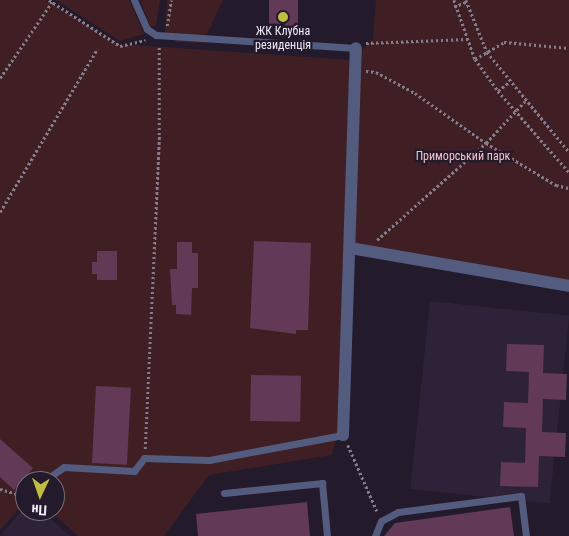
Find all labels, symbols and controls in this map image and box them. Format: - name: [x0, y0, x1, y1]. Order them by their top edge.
- marker: ЖК Клубна резиденція: [277, 11, 289, 23]
- place label: ЖК Клубна резиденція: [255, 25, 311, 53]
- park label: Приморський парк: [416, 150, 510, 164]
- north arrow: [15, 471, 65, 521]
- text: Пн: [31, 502, 47, 518]

